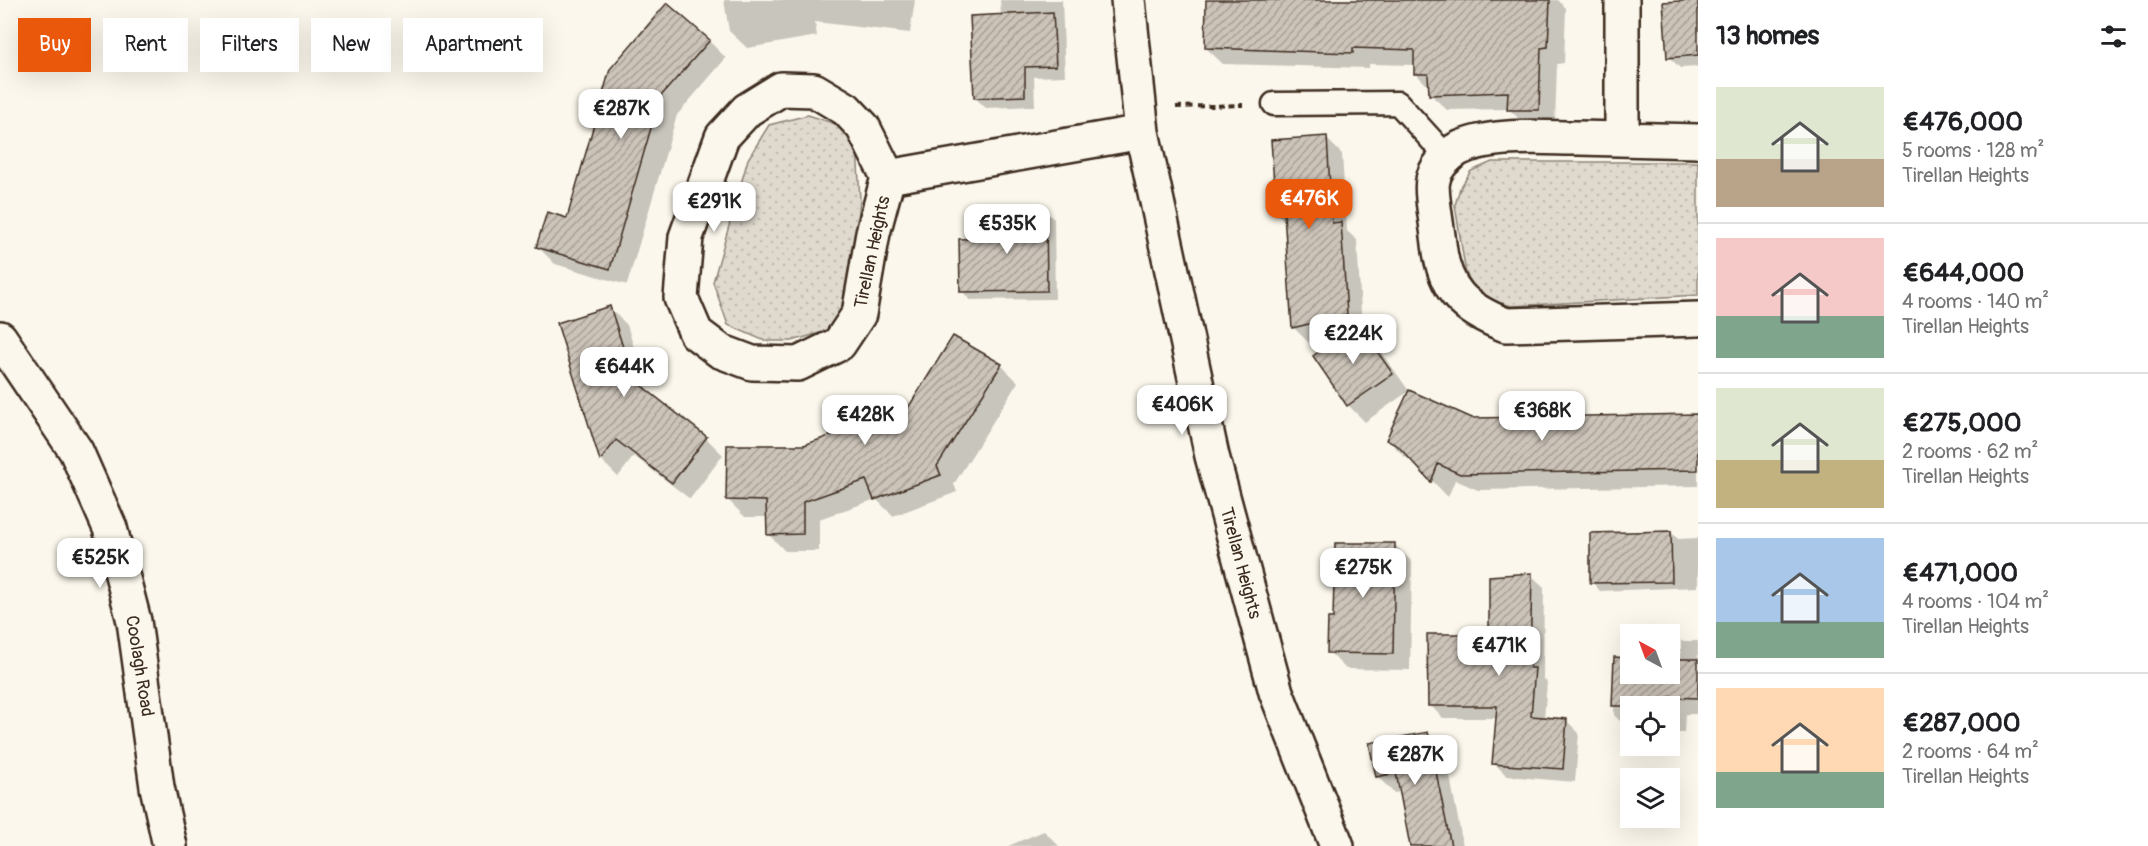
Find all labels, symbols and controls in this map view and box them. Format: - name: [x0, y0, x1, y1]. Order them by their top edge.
- chip: Buy: [18, 18, 91, 72]
- chip: Rent: [103, 18, 188, 72]
- chip: Filters: [200, 18, 299, 72]
- chip: New: [311, 18, 391, 72]
- chip: Apartment: [403, 18, 543, 72]
- text: 13 homes: [1716, 20, 1819, 52]
- icon: filters: [2097, 20, 2130, 53]
- pin: €287K: [579, 89, 663, 140]
- text: €287K: [592, 96, 650, 121]
- text: €476,000: [1902, 106, 2023, 138]
- icon: home: [1764, 111, 1836, 183]
- text: 5 rooms · 128 m²: [1902, 138, 2044, 163]
- text: Tirellan Heights: [1902, 163, 2029, 188]
- pin: €476K: [1267, 179, 1351, 230]
- pin: €291K: [672, 182, 756, 233]
- text: €476K: [1279, 186, 1339, 211]
- text: €291K: [687, 189, 741, 214]
- street label: Tirellan Heights: [849, 194, 896, 310]
- pin: €535K: [965, 204, 1049, 255]
- text: €535K: [978, 211, 1036, 236]
- text: €644,000: [1902, 257, 2024, 289]
- icon: home: [1764, 262, 1836, 334]
- text: 4 rooms · 140 m²: [1902, 289, 2049, 314]
- pin: €224K: [1311, 314, 1395, 365]
- text: Tirellan Heights: [1902, 314, 2029, 339]
- text: €224K: [1323, 321, 1383, 346]
- pin: €644K: [582, 347, 666, 398]
- text: €644K: [594, 354, 654, 379]
- pin: €406K: [1140, 385, 1224, 436]
- pin: €368K: [1500, 391, 1584, 442]
- text: €406K: [1151, 392, 1213, 417]
- pin: €428K: [823, 395, 907, 446]
- text: €368K: [1513, 398, 1571, 423]
- text: €428K: [836, 402, 894, 427]
- text: €275,000: [1902, 407, 2021, 439]
- icon: home: [1764, 412, 1836, 484]
- text: 2 rooms · 62 m²: [1902, 439, 2038, 464]
- text: Tirellan Heights: [1902, 464, 2029, 489]
- street label: Tirellan Heights: [1215, 505, 1266, 621]
- pin: €525K: [58, 538, 142, 589]
- text: €525K: [71, 545, 129, 570]
- pin: €275K: [1321, 548, 1405, 599]
- text: €275K: [1334, 555, 1392, 580]
- text: €471,000: [1902, 557, 2018, 589]
- icon: home: [1764, 562, 1836, 634]
- text: 4 rooms · 104 m²: [1902, 589, 2049, 614]
- street label: Coolagh Road: [120, 614, 159, 718]
- text: Tirellan Heights: [1902, 614, 2029, 639]
- north arrow: [1620, 624, 1680, 684]
- map controls: [1620, 624, 1680, 828]
- pin: €471K: [1457, 626, 1541, 677]
- text: €471K: [1471, 633, 1527, 658]
- button: locate: [1620, 696, 1680, 756]
- text: €287,000: [1902, 707, 2020, 739]
- icon: home: [1764, 712, 1836, 784]
- pin: €287K: [1373, 735, 1457, 786]
- text: 2 rooms · 64 m²: [1902, 739, 2039, 764]
- text: €287K: [1386, 742, 1444, 767]
- text: Tirellan Heights: [1902, 764, 2029, 789]
- button: layers: [1620, 768, 1680, 828]

